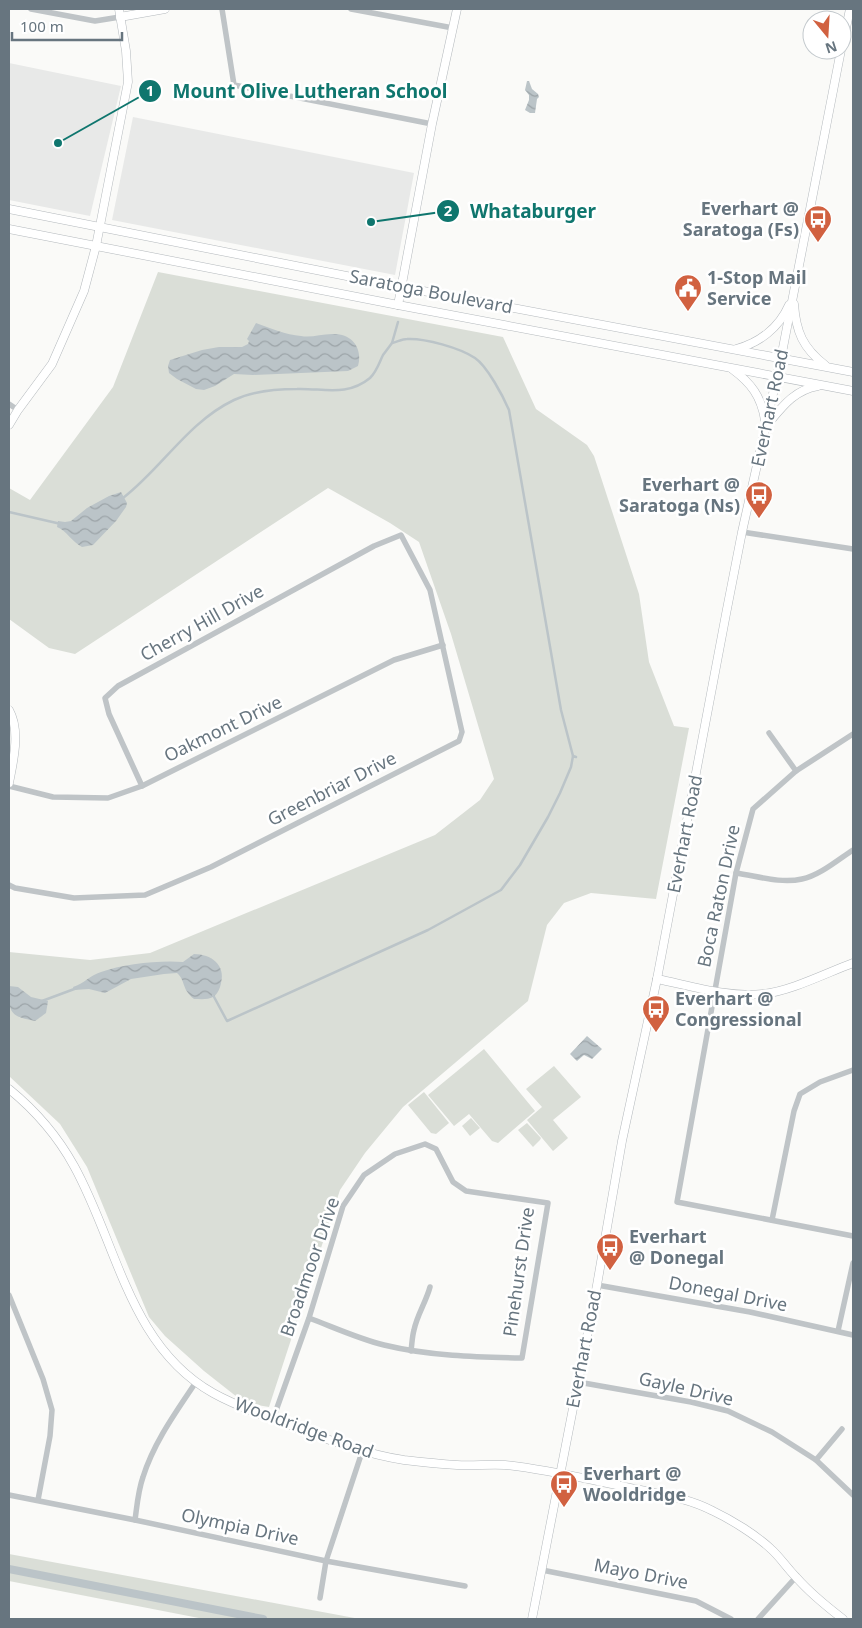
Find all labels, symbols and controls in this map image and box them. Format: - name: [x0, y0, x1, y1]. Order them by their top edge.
- scale bar: [12, 10, 122, 42]
- north arrow: [802, 10, 852, 60]
- text: 100 m: [20, 16, 64, 36]
- text: N: [823, 37, 840, 59]
- callout: Mount Olive Lutheran School: [138, 74, 458, 108]
- text: Mount Olive Lutheran School: [173, 78, 447, 104]
- text: 1: [146, 80, 154, 100]
- callout: Whataburger: [435, 194, 606, 228]
- place label: Everhart @ Saratoga (Fs): [683, 196, 799, 241]
- text: Whataburger: [470, 198, 597, 224]
- text: 2: [444, 200, 453, 220]
- bus stop icon: Everhart @ Saratoga (Fs): [803, 204, 833, 243]
- street label: Saratoga Boulevard: [347, 263, 515, 319]
- place label: 1-Stop Mail Service: [707, 265, 807, 310]
- public building icon: 1-Stop Mail Service: [673, 273, 703, 312]
- street label: Everhart Road: [745, 347, 793, 469]
- place label: Everhart @ Saratoga (Ns): [619, 472, 740, 517]
- bus stop icon: Everhart @ Saratoga (Ns): [744, 480, 774, 519]
- street label: Cherry Hill Drive: [135, 578, 268, 666]
- street label: Oakmont Drive: [160, 689, 285, 767]
- street label: Greenbriar Drive: [263, 745, 400, 831]
- street label: Everhart Road: [661, 773, 707, 895]
- street label: Boca Raton Drive: [691, 822, 745, 969]
- place label: Everhart @ Congressional: [675, 986, 802, 1031]
- bus stop icon: Everhart @ Congressional: [641, 994, 671, 1033]
- street label: Broadmoor Drive: [274, 1194, 344, 1340]
- street label: Pinehurst Drive: [497, 1205, 539, 1338]
- place label: Everhart @ Donegal: [629, 1224, 724, 1269]
- bus stop icon: Everhart @ Donegal: [595, 1232, 625, 1271]
- street label: Donegal Drive: [667, 1270, 790, 1316]
- street label: Everhart Road: [560, 1288, 606, 1410]
- street label: Gayle Drive: [637, 1365, 736, 1411]
- street label: Wooldridge Road: [232, 1391, 377, 1463]
- place label: Everhart @ Wooldridge: [583, 1461, 686, 1506]
- bus stop icon: Everhart @ Wooldridge: [549, 1469, 579, 1508]
- street label: Olympia Drive: [179, 1502, 301, 1550]
- street label: Mayo Drive: [592, 1552, 690, 1594]

